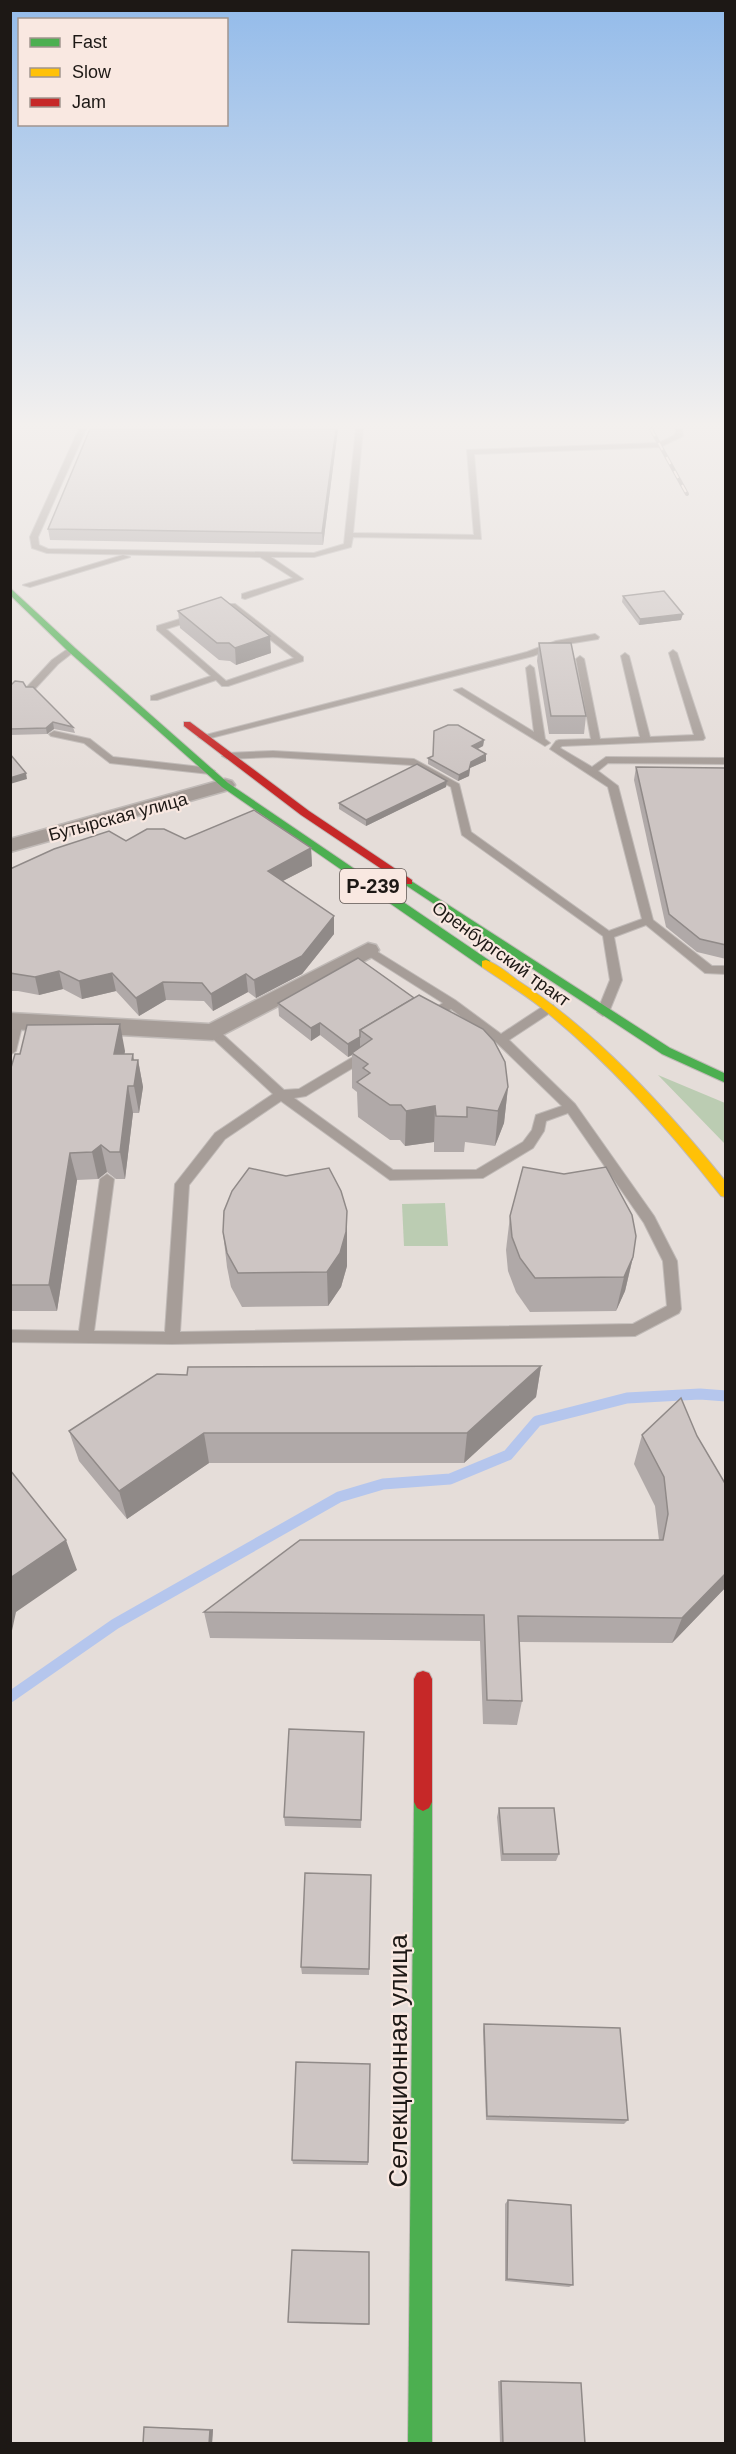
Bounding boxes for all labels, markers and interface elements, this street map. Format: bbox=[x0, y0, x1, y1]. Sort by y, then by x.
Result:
legend bbox=[18, 18, 228, 126]
text: Fast bbox=[72, 32, 107, 52]
text: Slow bbox=[72, 62, 112, 82]
text: Jam bbox=[72, 92, 106, 112]
street label: Бутырская улица bbox=[46, 789, 191, 845]
road number: Р-239 bbox=[340, 869, 406, 903]
street label: Оренбургский тракт bbox=[428, 897, 574, 1011]
street label: Селекционная улица bbox=[383, 1934, 413, 2188]

